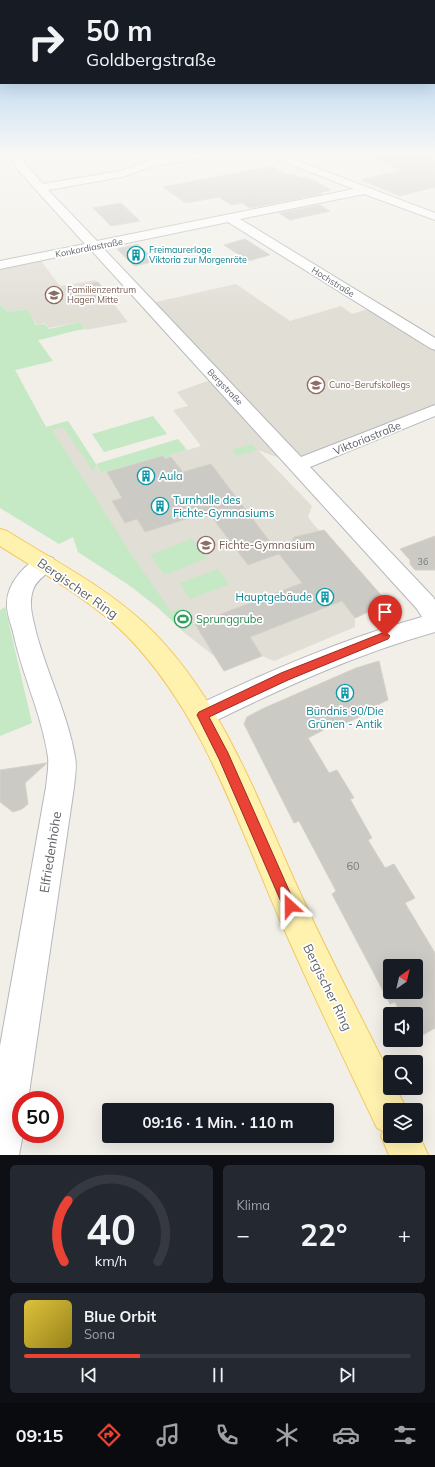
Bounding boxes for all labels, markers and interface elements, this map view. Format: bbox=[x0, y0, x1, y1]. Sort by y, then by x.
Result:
text: 50 m bbox=[86, 13, 152, 48]
icon: right bbox=[20, 16, 72, 68]
text: Goldbergstraße bbox=[86, 48, 216, 71]
street label: Konkordiastraße bbox=[54, 236, 124, 259]
place label: Freimaurerloge Viktoria zur Morgenröte bbox=[149, 244, 247, 265]
building icon: Freimaurerloge Viktoria zur Morgenröte bbox=[126, 245, 146, 265]
street label: Hochstraße bbox=[310, 264, 357, 299]
place label: Familienzentrum Hagen Mitte bbox=[67, 284, 136, 305]
school or university icon: Familienzentrum Hagen Mitte bbox=[44, 285, 64, 305]
street label: Bergstraße bbox=[205, 366, 246, 407]
school or university icon: Cuno-Berufskollegs bbox=[306, 375, 326, 395]
place label: Cuno-Berufskollegs bbox=[329, 379, 410, 390]
street label: Viktoriastraße bbox=[331, 418, 403, 458]
building icon: Aula bbox=[136, 466, 156, 486]
place label: Aula bbox=[159, 469, 183, 483]
place label: Turnhalle des Fichte-Gymnasiums bbox=[173, 493, 274, 520]
building icon: Turnhalle des Fichte-Gymnasiums bbox=[150, 496, 170, 516]
school or university icon: Fichte-Gymnasium bbox=[196, 535, 216, 555]
place label: Fichte-Gymnasium bbox=[219, 538, 315, 552]
street label: Bergischer Ring bbox=[35, 554, 121, 622]
house number: 36 bbox=[418, 556, 428, 567]
building icon: Hauptgebäude bbox=[315, 587, 335, 607]
place label: Hauptgebäude bbox=[236, 590, 312, 604]
pin bbox=[368, 595, 402, 636]
icon: arrive bbox=[374, 601, 396, 623]
sports icon: Sprunggrube bbox=[173, 609, 193, 629]
place label: Sprunggrube bbox=[196, 612, 262, 626]
building icon: Bündnis 90/Die Grünen - Antik bbox=[335, 683, 355, 703]
place label: Bündnis 90/Die Grünen - Antik bbox=[306, 704, 384, 731]
street label: Elfriedenhöhe bbox=[36, 810, 64, 894]
house number: 60 bbox=[346, 859, 360, 873]
position arrow bbox=[269, 885, 311, 927]
street label: Bergischer Ring bbox=[300, 941, 356, 1033]
north arrow bbox=[383, 959, 423, 999]
map controls bbox=[383, 959, 423, 1143]
button: sound bbox=[383, 1007, 423, 1047]
button: search bbox=[383, 1055, 423, 1095]
speed limit sign: 50 bbox=[12, 1091, 64, 1143]
button: layers bbox=[383, 1103, 423, 1143]
text: 09:16 · 1 Min. · 110 m bbox=[142, 1113, 294, 1132]
text: Klima bbox=[237, 1197, 270, 1213]
text: 40 bbox=[86, 1203, 136, 1255]
text: 22° bbox=[300, 1216, 347, 1254]
text: − bbox=[237, 1221, 250, 1249]
text: + bbox=[398, 1221, 411, 1249]
text: km/h bbox=[95, 1252, 127, 1270]
text: Blue Orbit bbox=[84, 1307, 156, 1326]
text: Sona bbox=[84, 1326, 115, 1342]
icon: previous bbox=[78, 1364, 100, 1386]
icon: pause bbox=[207, 1364, 229, 1386]
icon: next bbox=[336, 1364, 358, 1386]
icon: directions bbox=[95, 1421, 123, 1449]
icon: music bbox=[154, 1421, 182, 1449]
icon: phone bbox=[213, 1421, 241, 1449]
icon: climate bbox=[273, 1421, 301, 1449]
icon: car bbox=[332, 1421, 360, 1449]
icon: filters bbox=[391, 1421, 419, 1449]
text: 09:15 bbox=[16, 1424, 63, 1447]

